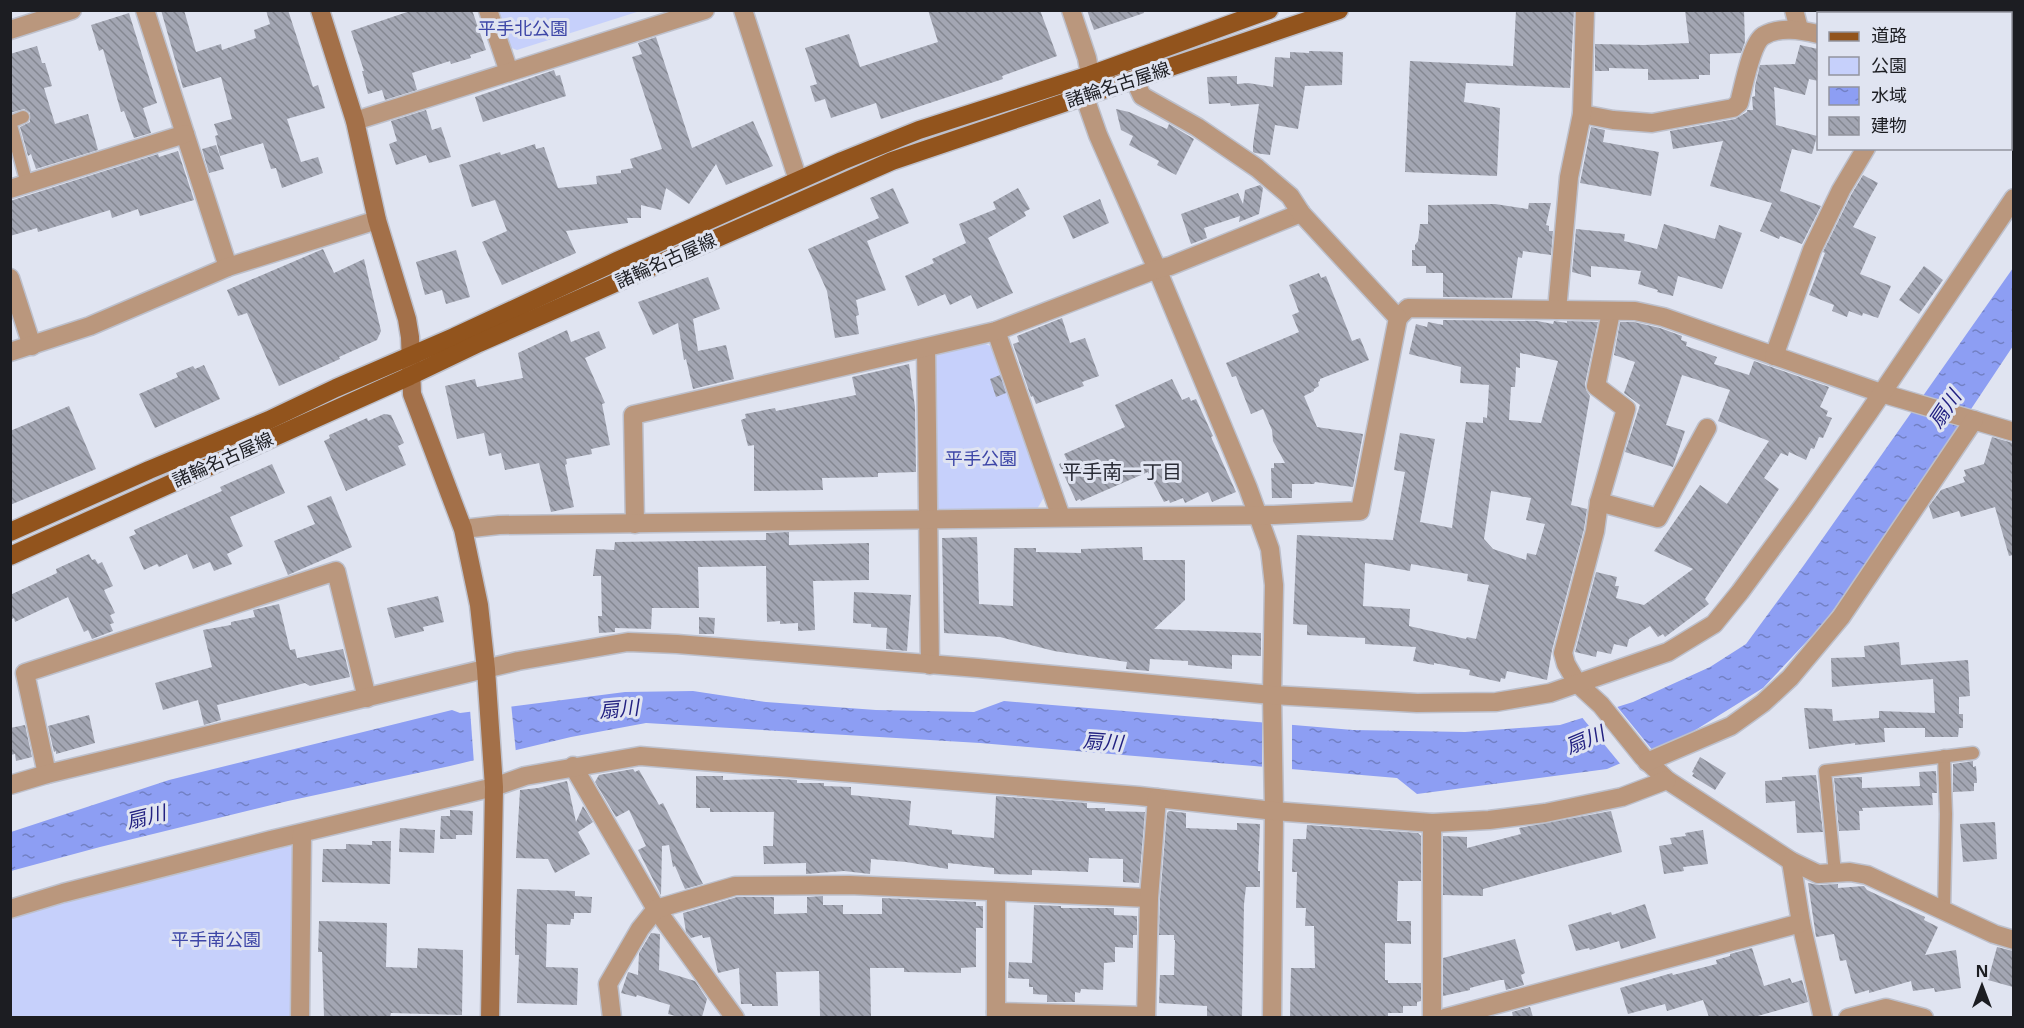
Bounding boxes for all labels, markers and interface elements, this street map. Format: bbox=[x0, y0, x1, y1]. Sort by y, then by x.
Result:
legend bbox=[1817, 12, 2012, 150]
park label: 平手北公園 bbox=[478, 16, 568, 40]
text: 道路 bbox=[1871, 23, 1907, 47]
text: 公園 bbox=[1871, 53, 1907, 77]
street label: 諸輪名古屋線 bbox=[1063, 56, 1173, 112]
text: 水域 bbox=[1871, 83, 1907, 107]
text: 建物 bbox=[1871, 113, 1907, 137]
street label: 諸輪名古屋線 bbox=[611, 227, 720, 293]
water label: 扇川 bbox=[1922, 383, 1968, 433]
street label: 諸輪名古屋線 bbox=[168, 426, 277, 492]
park label: 平手公園 bbox=[945, 446, 1017, 470]
district label: 平手南一丁目 bbox=[1062, 458, 1182, 485]
water label: 扇川 bbox=[598, 693, 642, 724]
water label: 扇川 bbox=[1561, 719, 1610, 760]
water label: 扇川 bbox=[1082, 727, 1126, 757]
water label: 扇川 bbox=[123, 798, 170, 834]
park label: 平手南公園 bbox=[171, 927, 261, 951]
north arrow bbox=[1952, 956, 2012, 1016]
text: N bbox=[1975, 960, 1989, 982]

